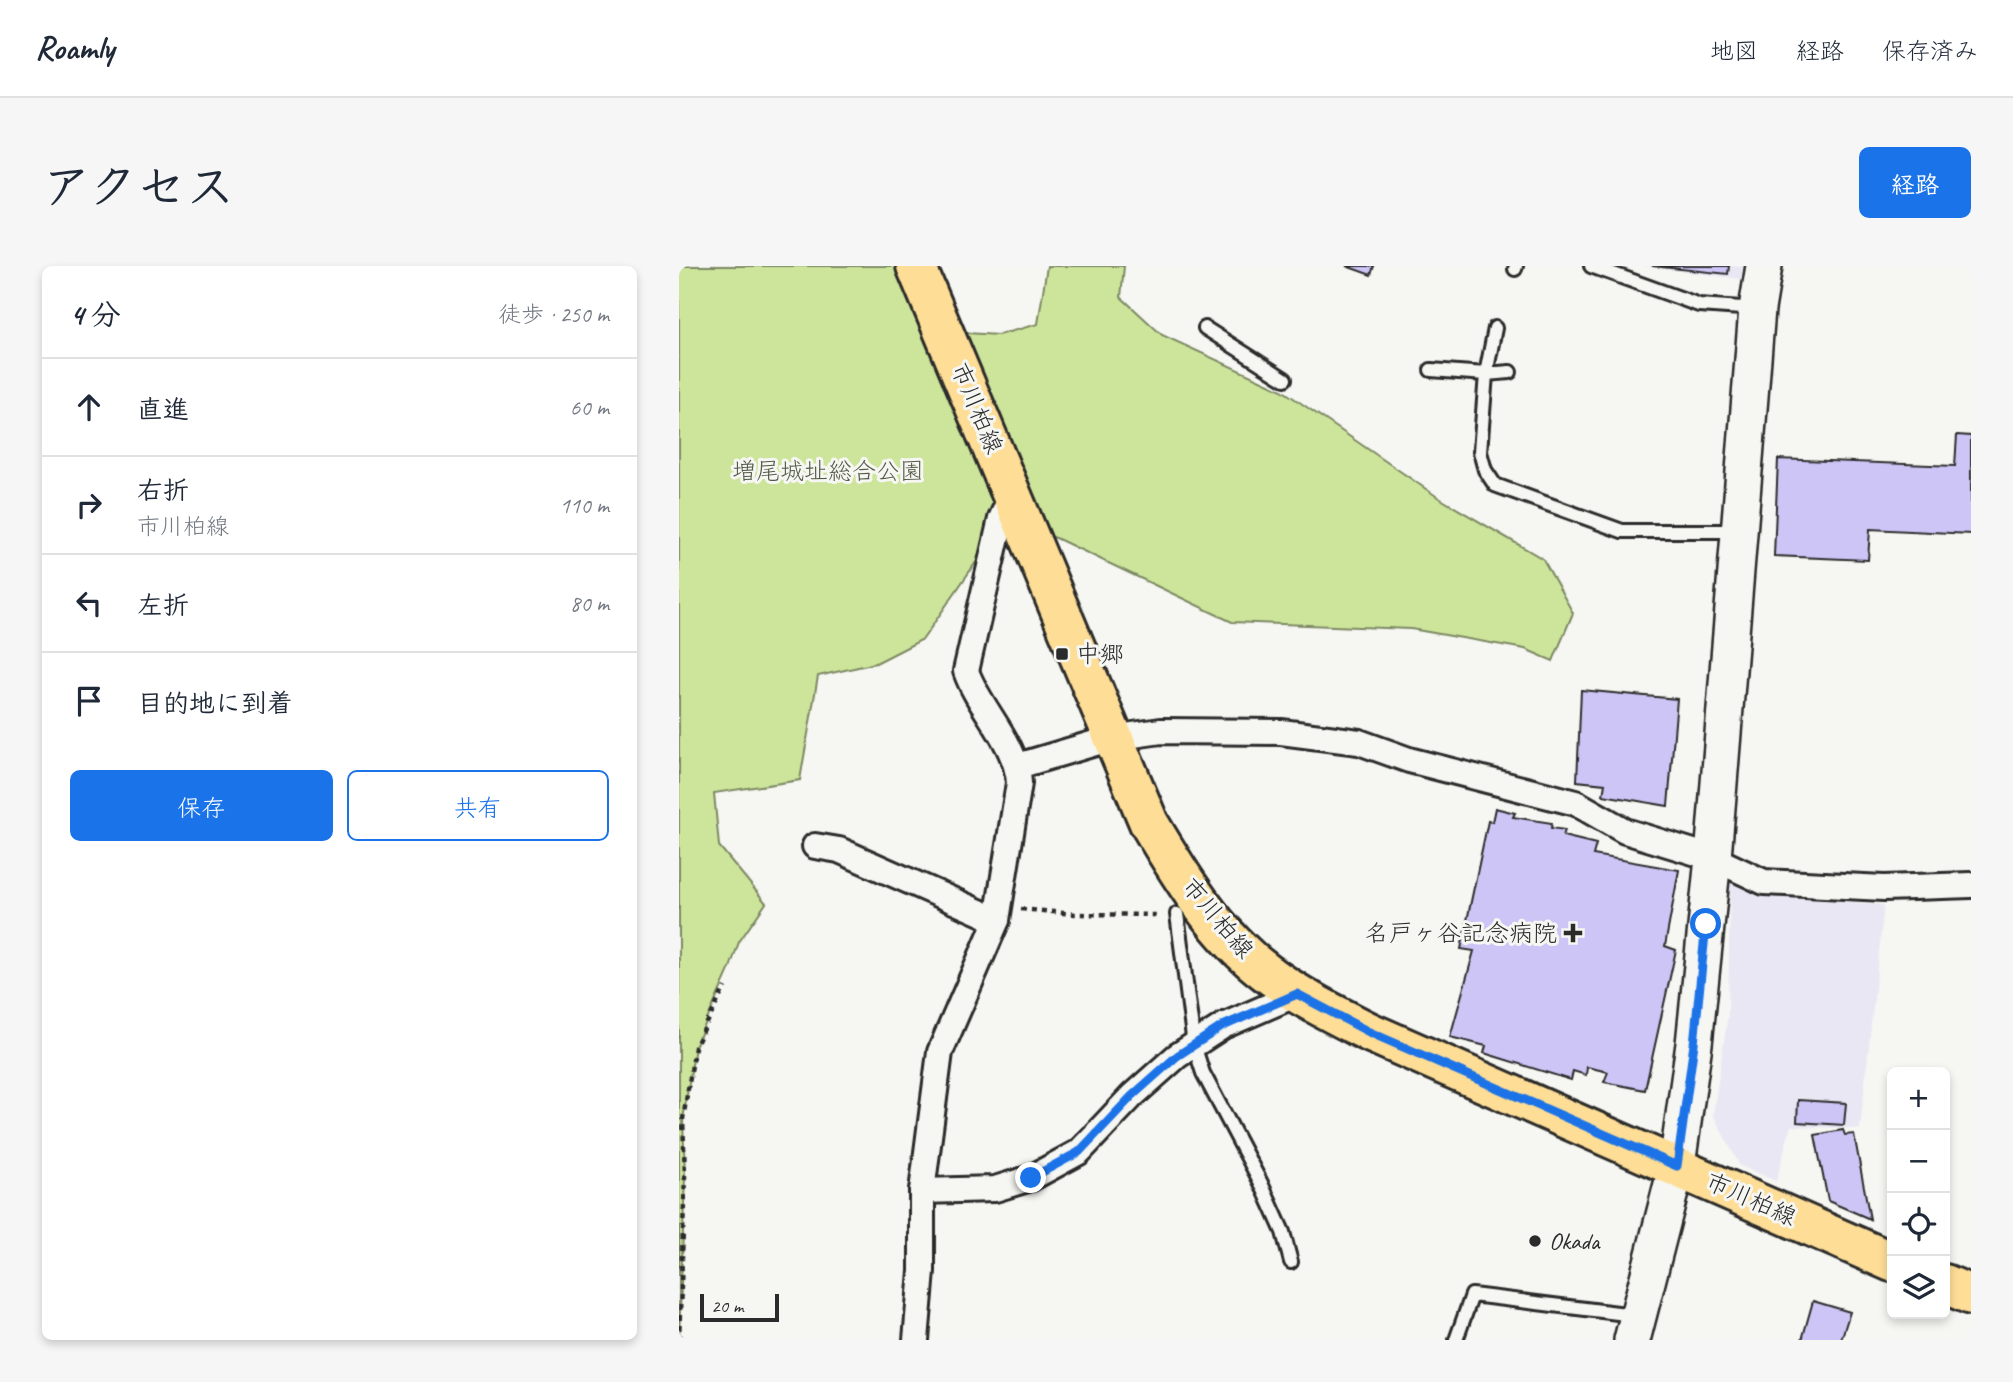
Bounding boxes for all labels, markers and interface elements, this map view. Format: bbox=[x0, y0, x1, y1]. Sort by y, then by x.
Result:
text: Roamly bbox=[35, 27, 114, 69]
text: 地図 bbox=[1710, 36, 1758, 66]
text: 経路 bbox=[1796, 36, 1844, 66]
text: 保存済み bbox=[1882, 36, 1978, 66]
button: 経路 bbox=[1859, 147, 1971, 218]
text: アクセス bbox=[42, 156, 235, 218]
text: 4 分 bbox=[70, 296, 121, 334]
text: 徒歩 · 250 m bbox=[498, 300, 609, 329]
street label: 市川柏線 bbox=[944, 358, 1010, 458]
icon: ahead bbox=[70, 388, 108, 426]
text: 直進 bbox=[137, 393, 189, 426]
text: 60 m bbox=[570, 393, 609, 422]
park label: 増尾城址総合公園 bbox=[732, 456, 924, 486]
text: 右折 bbox=[137, 474, 189, 507]
icon: right bbox=[70, 486, 108, 524]
text: 110 m bbox=[560, 491, 609, 520]
text: 市川柏線 bbox=[137, 512, 229, 541]
icon: left bbox=[70, 584, 108, 622]
text: 左折 bbox=[137, 589, 189, 622]
text: 80 m bbox=[570, 589, 609, 618]
place label: 中郷 bbox=[1076, 639, 1124, 669]
marker: 中郷 bbox=[1054, 646, 1070, 662]
icon: arrive bbox=[70, 682, 108, 720]
text: 目的地に到着 bbox=[137, 687, 293, 720]
button: 保存 bbox=[70, 770, 333, 841]
button: 共有 bbox=[347, 770, 609, 841]
street label: 市川柏線 bbox=[1176, 872, 1260, 964]
route start bbox=[1690, 908, 1721, 939]
place label: 名戸ヶ谷記念病院 bbox=[1365, 918, 1557, 948]
marker: 名戸ヶ谷記念病院 bbox=[1563, 923, 1583, 943]
map controls bbox=[1887, 1067, 1950, 1319]
button: + bbox=[1887, 1067, 1950, 1130]
button: − bbox=[1887, 1130, 1950, 1193]
route end bbox=[1015, 1162, 1046, 1193]
street label: 市川柏線 bbox=[1701, 1166, 1801, 1232]
button: locate bbox=[1887, 1193, 1950, 1256]
place label: Okada bbox=[1549, 1226, 1601, 1256]
marker: Okada bbox=[1527, 1233, 1543, 1249]
button: layers bbox=[1887, 1256, 1950, 1319]
scale bar bbox=[700, 1291, 779, 1323]
text: 20 m bbox=[711, 1294, 743, 1318]

